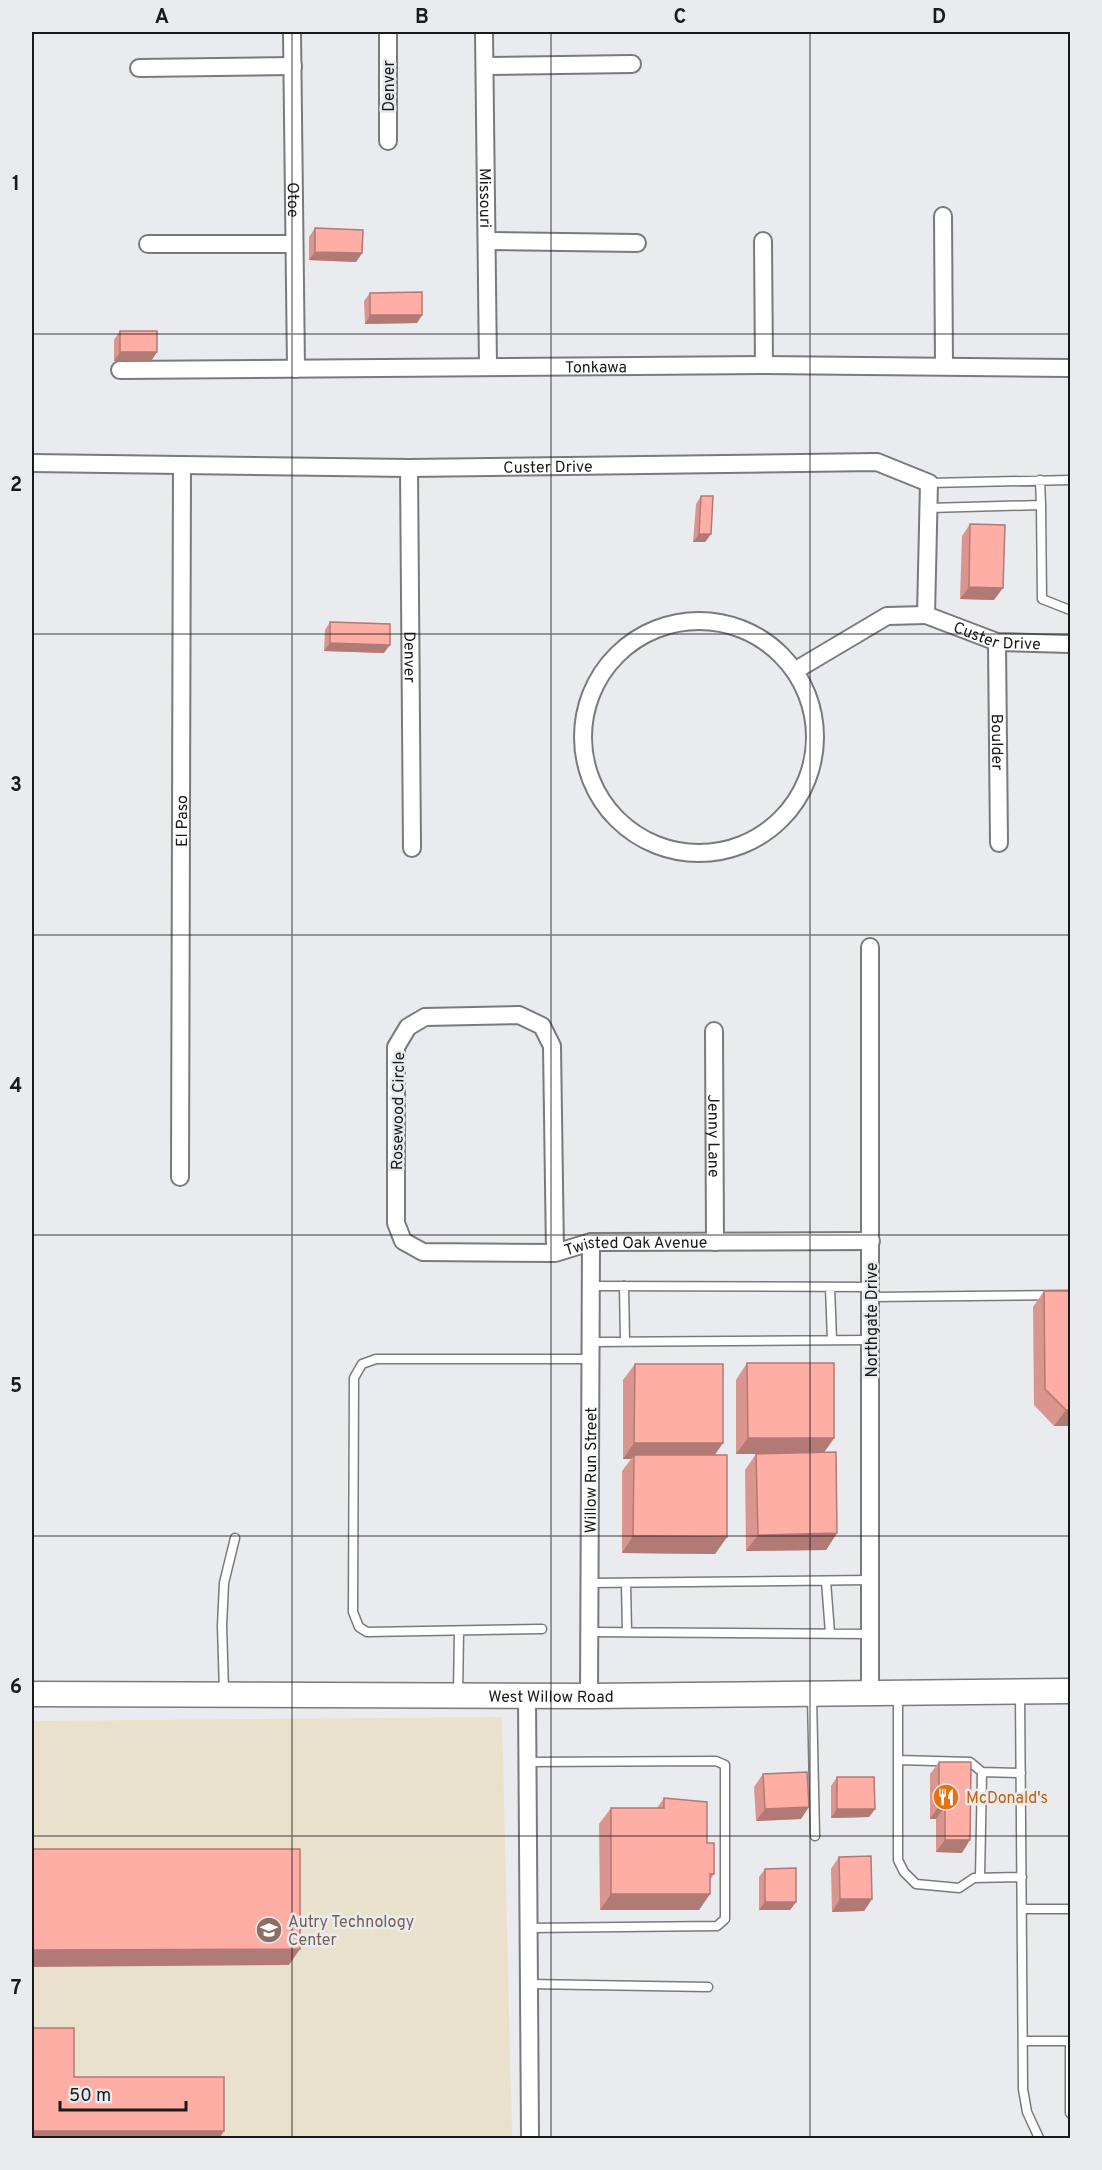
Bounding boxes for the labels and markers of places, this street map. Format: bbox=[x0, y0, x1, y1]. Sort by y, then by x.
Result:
restaurant icon: McDonald's bbox=[931, 1782, 961, 1812]
place label: McDonald's bbox=[966, 1789, 1048, 1809]
place label: Autry Technology Center bbox=[288, 1913, 414, 1951]
school or university icon: Autry Technology Center bbox=[254, 1915, 284, 1945]

